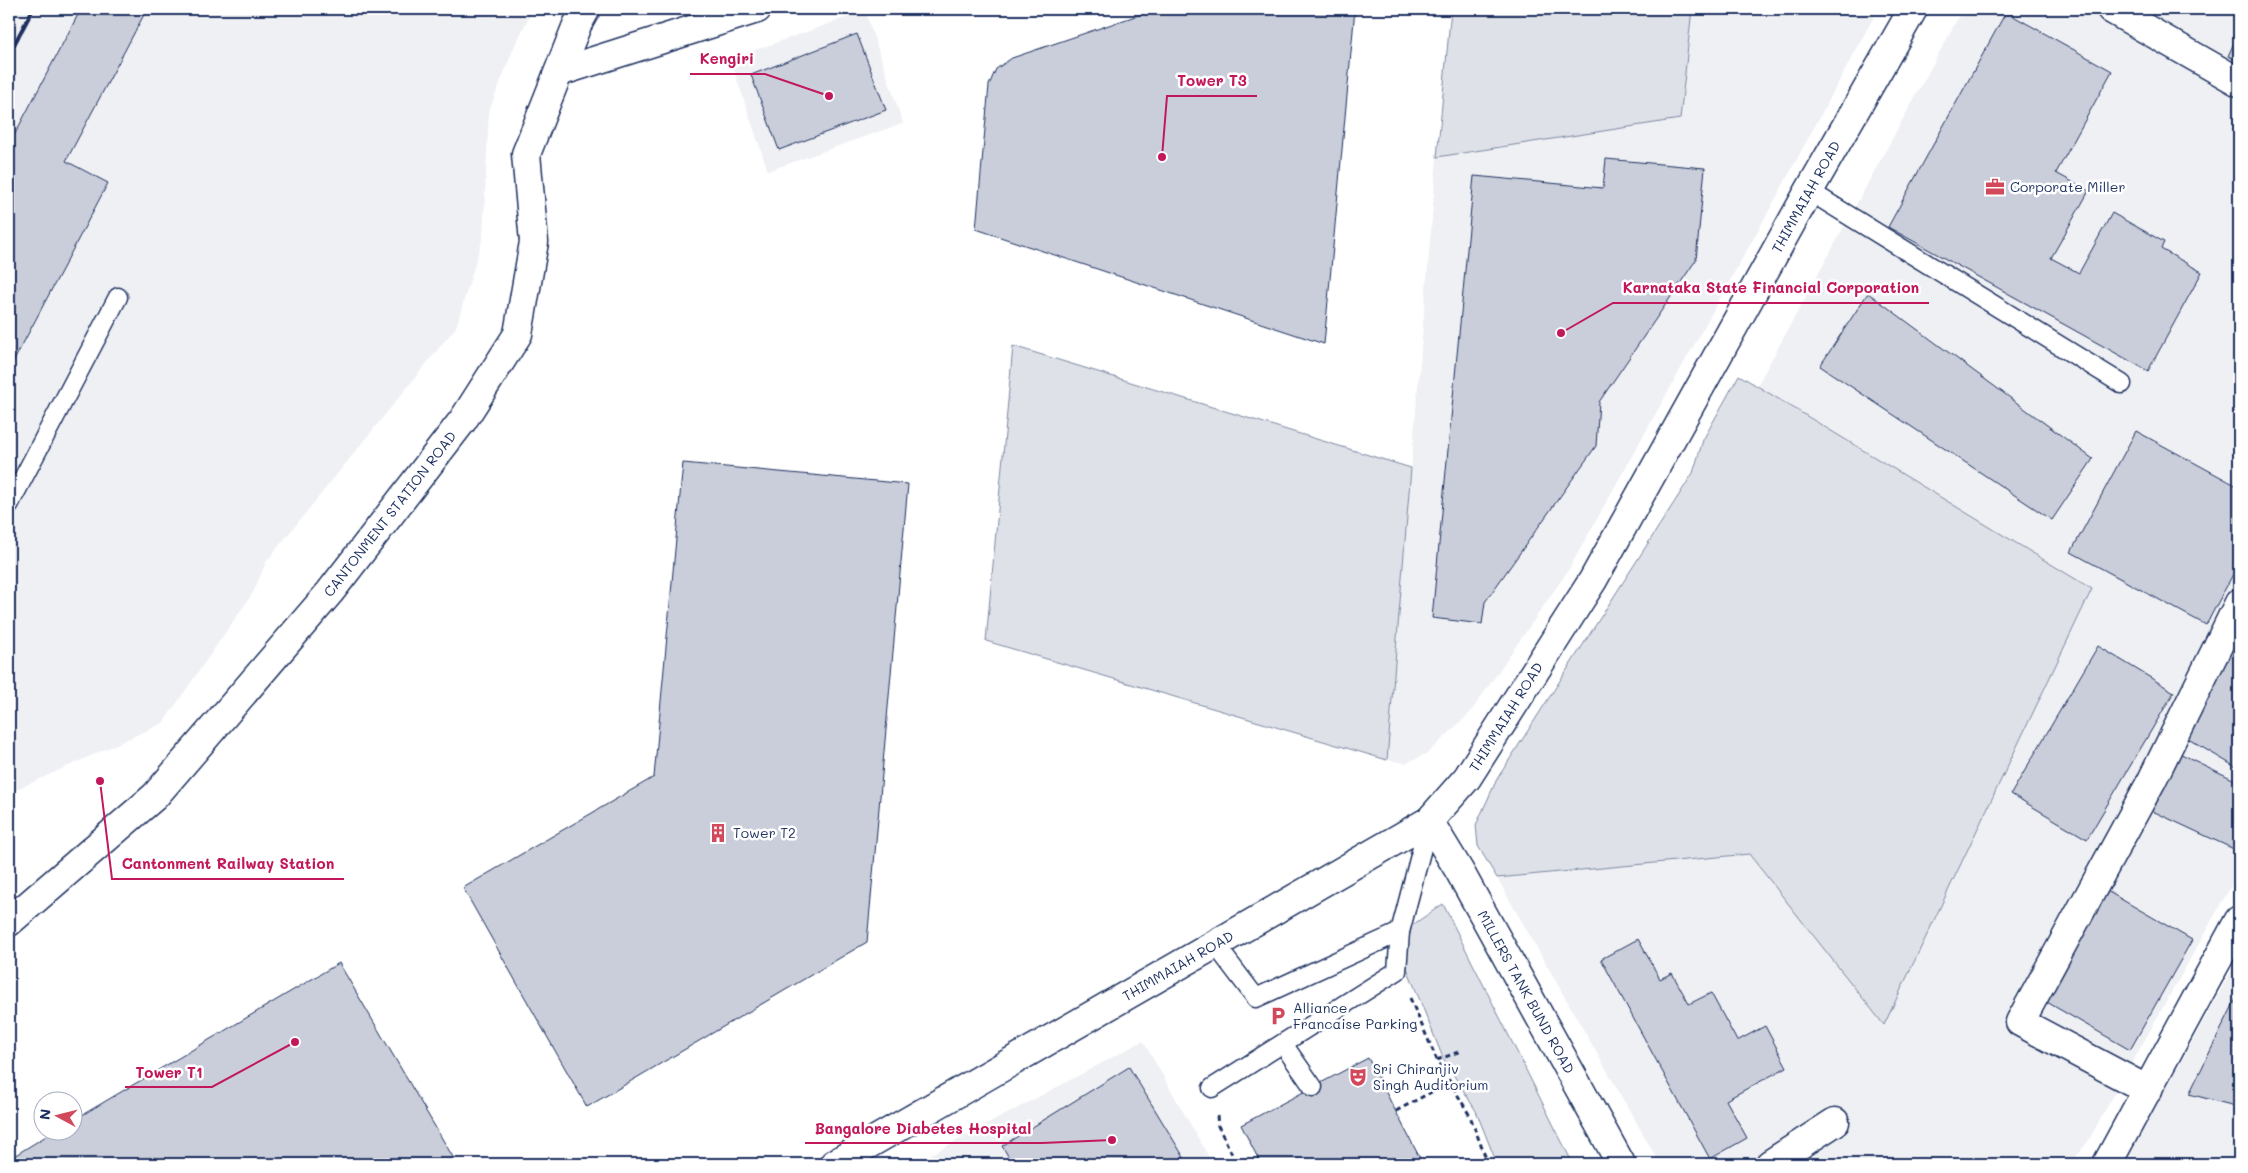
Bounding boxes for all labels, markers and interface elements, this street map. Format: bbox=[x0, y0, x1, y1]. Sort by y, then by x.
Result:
callout: Kengiri bbox=[690, 44, 765, 74]
text: Kengiri bbox=[700, 48, 754, 68]
callout: Tower T3 bbox=[1167, 66, 1257, 96]
text: Tower T3 bbox=[1177, 70, 1247, 90]
street label: THIMMAIAH ROAD bbox=[1767, 137, 1844, 256]
office icon: Corporate Miller bbox=[1984, 176, 2006, 198]
place label: Corporate Miller bbox=[2010, 177, 2126, 196]
callout: Karnataka State Financial Corporation bbox=[1613, 273, 1929, 303]
text: Karnataka State Financial Corporation bbox=[1623, 277, 1919, 297]
street label: CANTONMENT STATION ROAD bbox=[319, 427, 460, 601]
street label: THIMMAIAH ROAD bbox=[1464, 658, 1547, 775]
building icon: Tower T2 bbox=[707, 822, 729, 844]
place label: Tower T2 bbox=[733, 823, 796, 842]
callout: Cantonment Railway Station bbox=[112, 849, 344, 879]
text: Cantonment Railway Station bbox=[122, 853, 334, 873]
street label: MILLERS TANK BUND ROAD bbox=[1474, 907, 1579, 1077]
street label: THIMMAIAH ROAD bbox=[1119, 926, 1237, 1005]
place label: Alliance Francaise Parking bbox=[1293, 998, 1417, 1033]
parking icon: Alliance Francaise Parking bbox=[1267, 1005, 1289, 1027]
callout: Tower T1 bbox=[125, 1057, 212, 1087]
place label: Sri Chiranjiv Singh Auditorium bbox=[1373, 1059, 1489, 1094]
text: Tower T1 bbox=[135, 1062, 203, 1082]
theatre icon: Sri Chiranjiv Singh Auditorium bbox=[1347, 1066, 1369, 1088]
north arrow bbox=[32, 1090, 82, 1140]
text: N bbox=[35, 1108, 55, 1121]
callout: Bangalore Diabetes Hospital bbox=[805, 1113, 1042, 1143]
text: Bangalore Diabetes Hospital bbox=[815, 1118, 1031, 1138]

